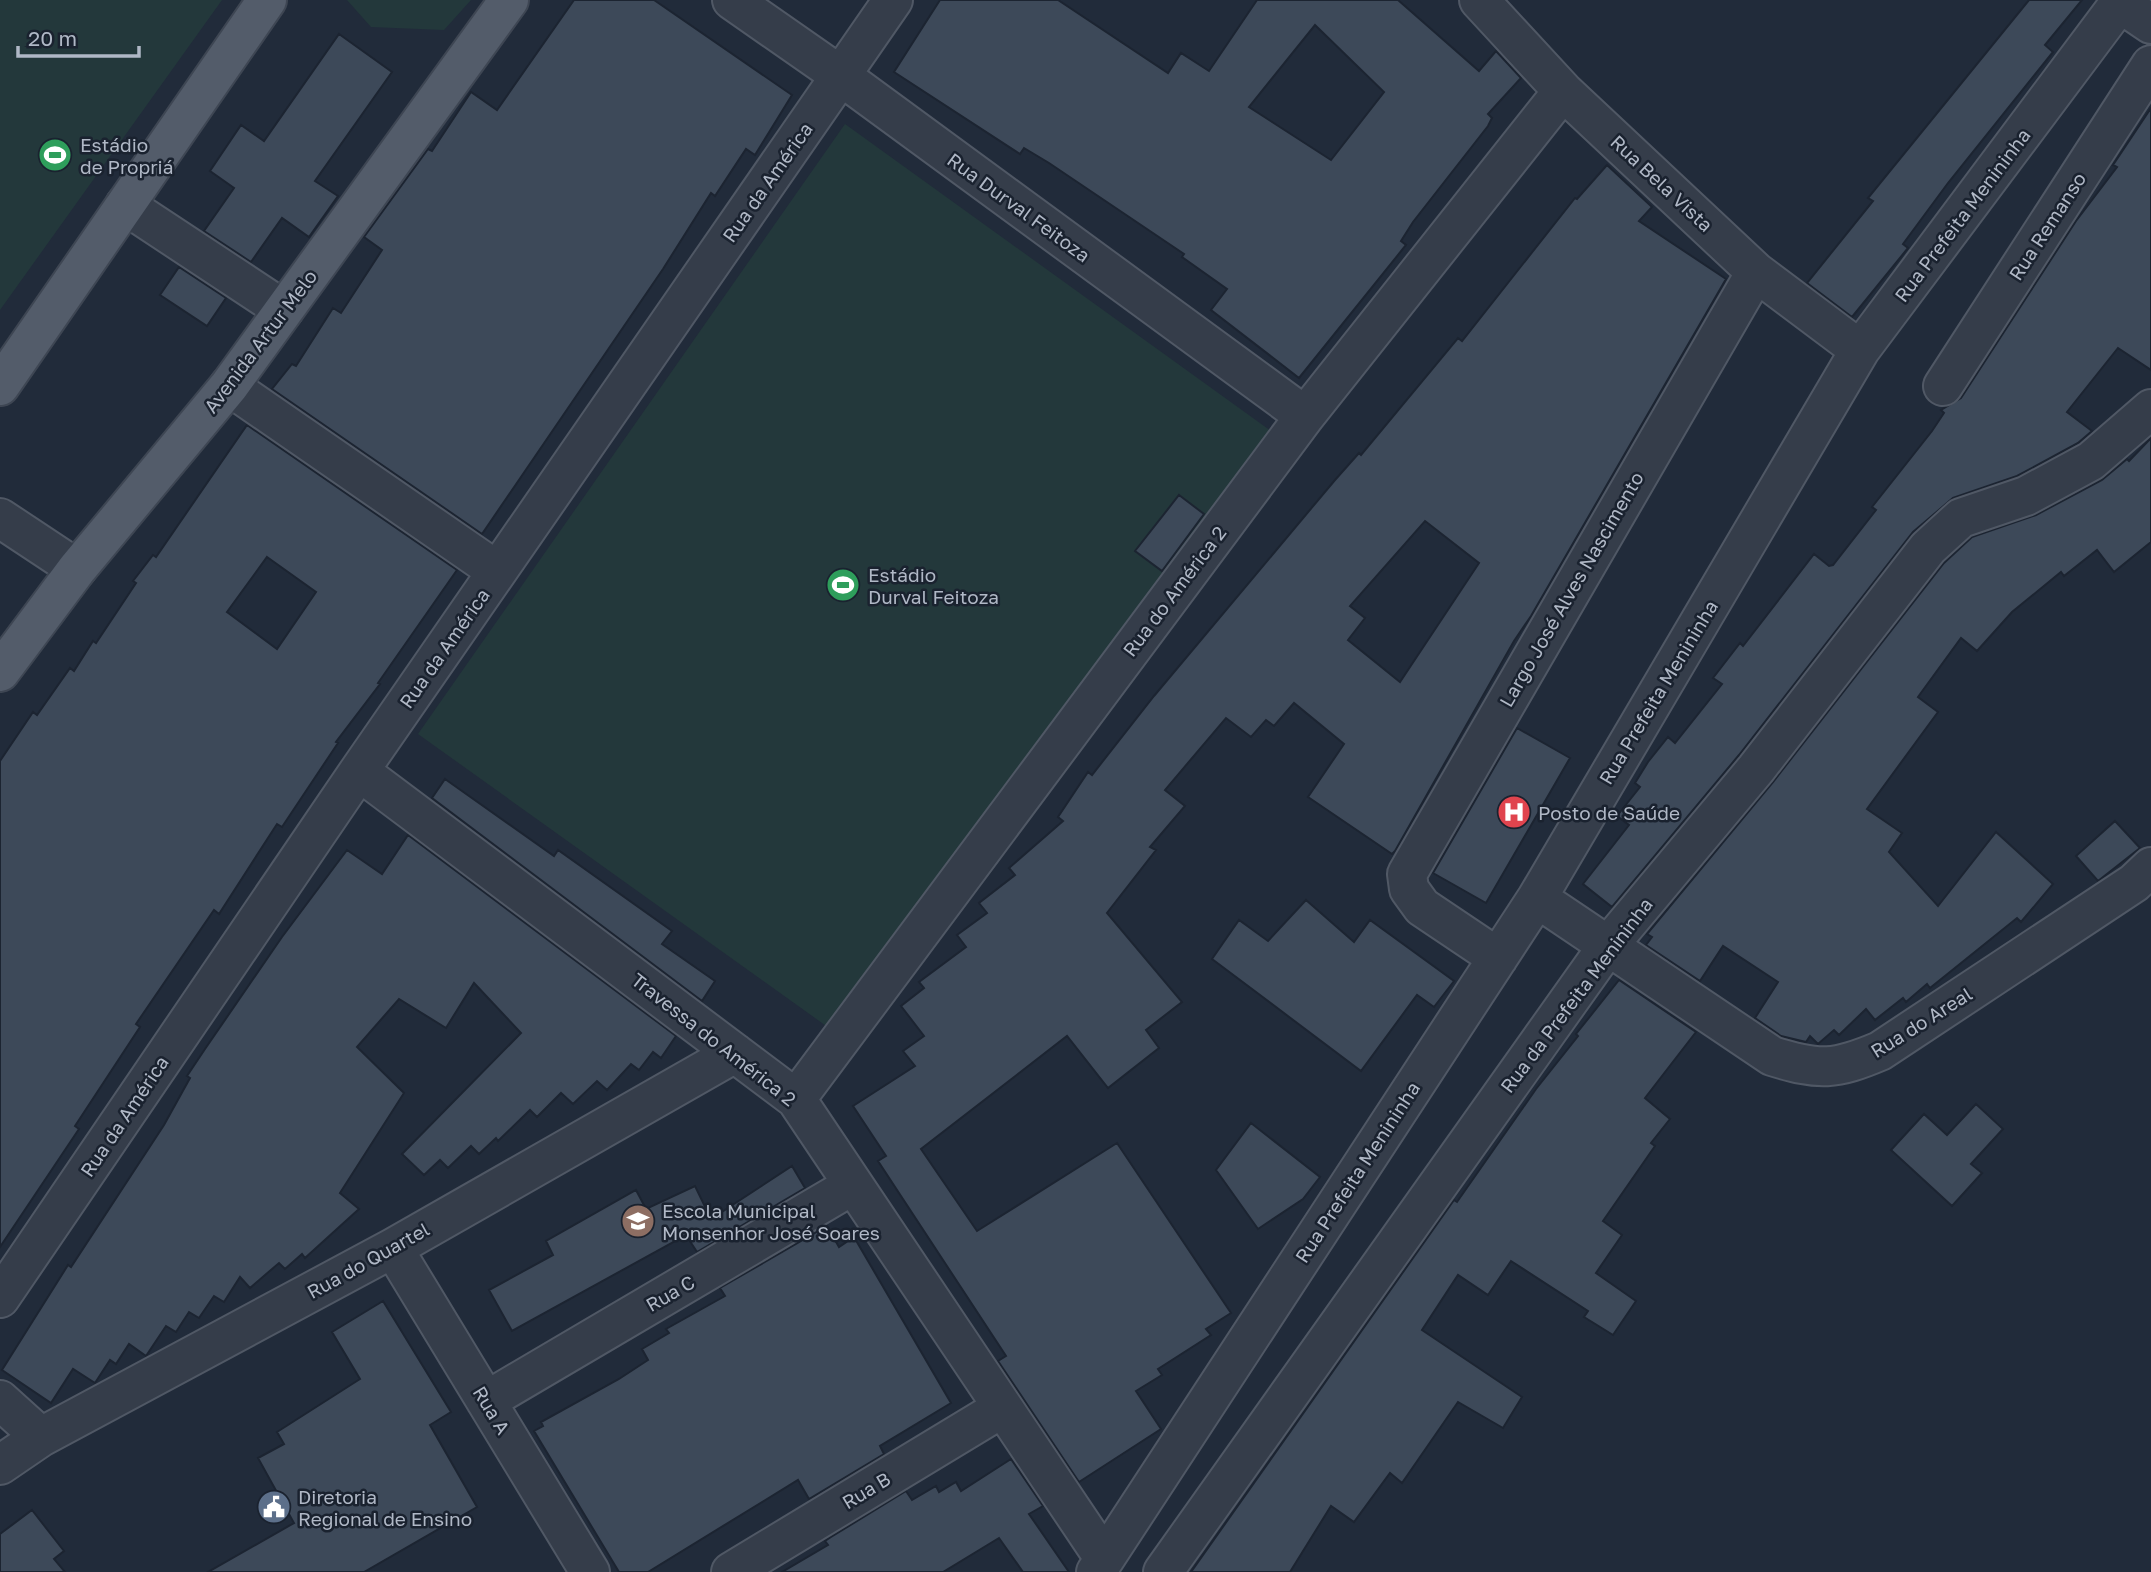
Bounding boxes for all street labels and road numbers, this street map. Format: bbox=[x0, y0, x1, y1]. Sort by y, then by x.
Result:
street label: Rua da América bbox=[717, 118, 817, 246]
street label: Rua Prefeita Menininha bbox=[1889, 124, 2035, 306]
street label: Rua Bela Vista bbox=[1606, 130, 1718, 236]
street label: Rua Durval Feitoza bbox=[943, 148, 1095, 266]
street label: Rua Remanso bbox=[2004, 168, 2090, 284]
street label: Avenida Artur Melo bbox=[199, 265, 321, 417]
street label: Largo José Alves Nascimento bbox=[1494, 467, 1648, 711]
street label: Rua do América 2 bbox=[1117, 521, 1231, 661]
street label: Rua da América bbox=[394, 584, 494, 712]
street label: Rua Prefeita Menininha bbox=[1594, 596, 1722, 788]
street label: Rua da Prefeita Menininha bbox=[1495, 893, 1657, 1097]
street label: Travessa do América 2 bbox=[627, 968, 801, 1110]
street label: Rua do Areal bbox=[1866, 982, 1976, 1062]
street label: Rua da América bbox=[75, 1051, 173, 1181]
street label: Rua Prefeita Menininha bbox=[1290, 1077, 1424, 1267]
street label: Rua do Quartel bbox=[303, 1217, 433, 1303]
street label: Rua C bbox=[642, 1270, 698, 1316]
street label: Rua A bbox=[469, 1382, 515, 1439]
street label: Rua B bbox=[838, 1467, 894, 1513]

